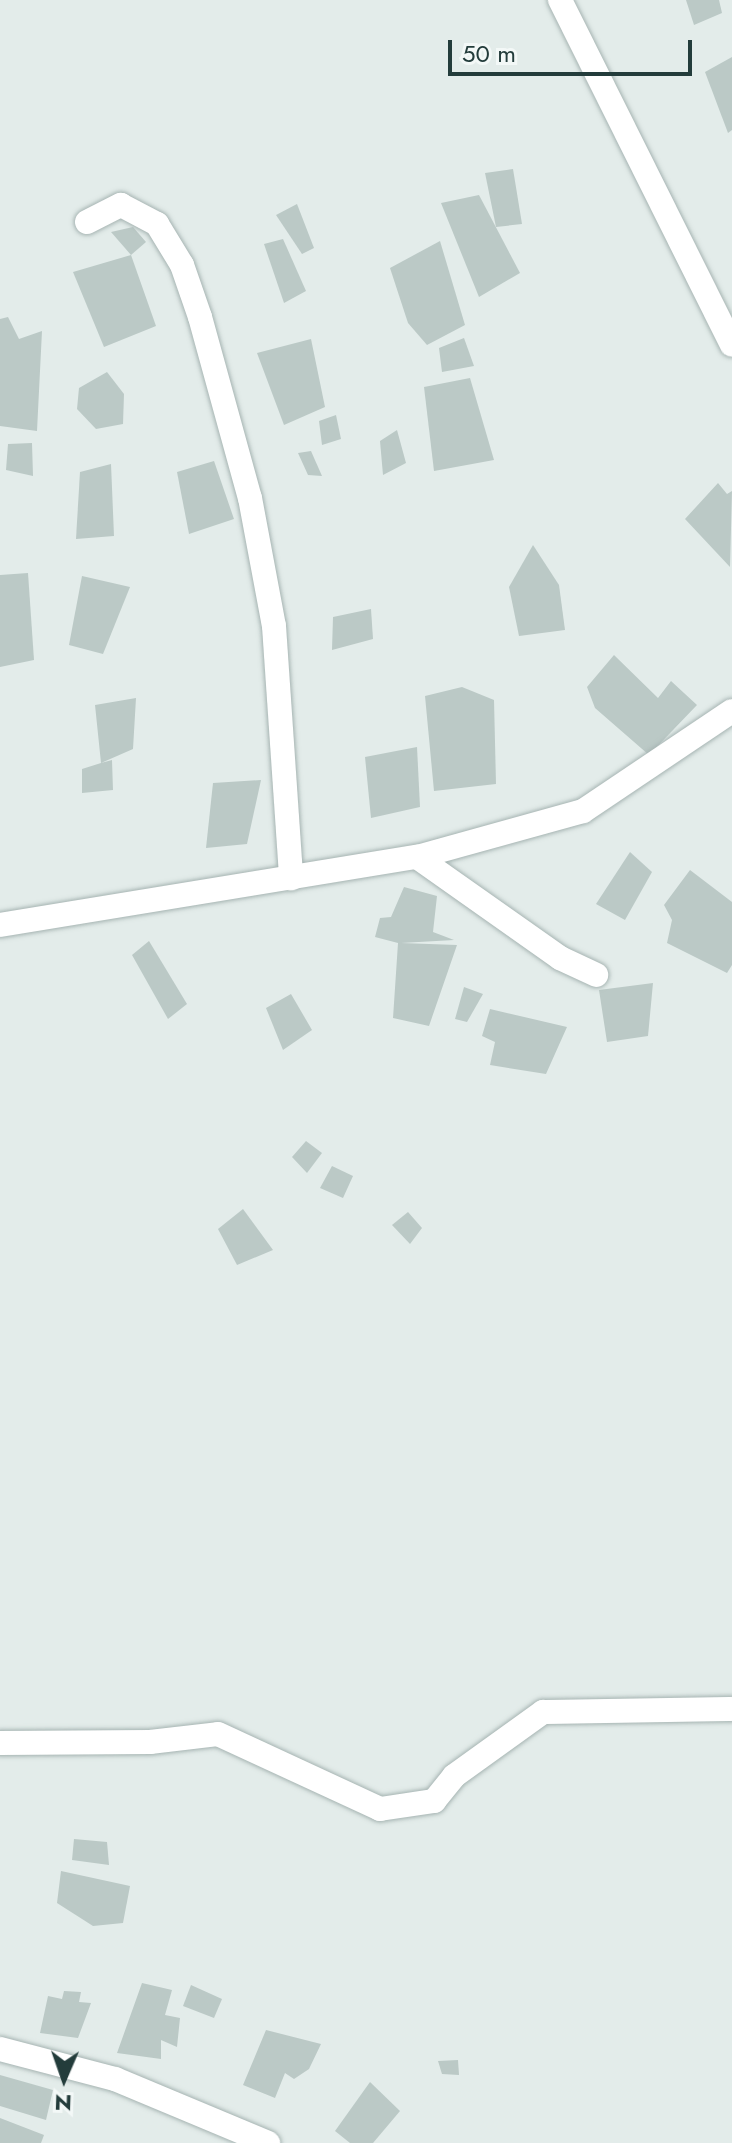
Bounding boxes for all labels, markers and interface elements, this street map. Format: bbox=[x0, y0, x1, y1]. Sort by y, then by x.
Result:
scale bar bbox=[452, 24, 696, 74]
text: 50 m bbox=[462, 36, 516, 71]
north arrow bbox=[24, 2039, 104, 2119]
text: N bbox=[54, 2087, 72, 2119]

